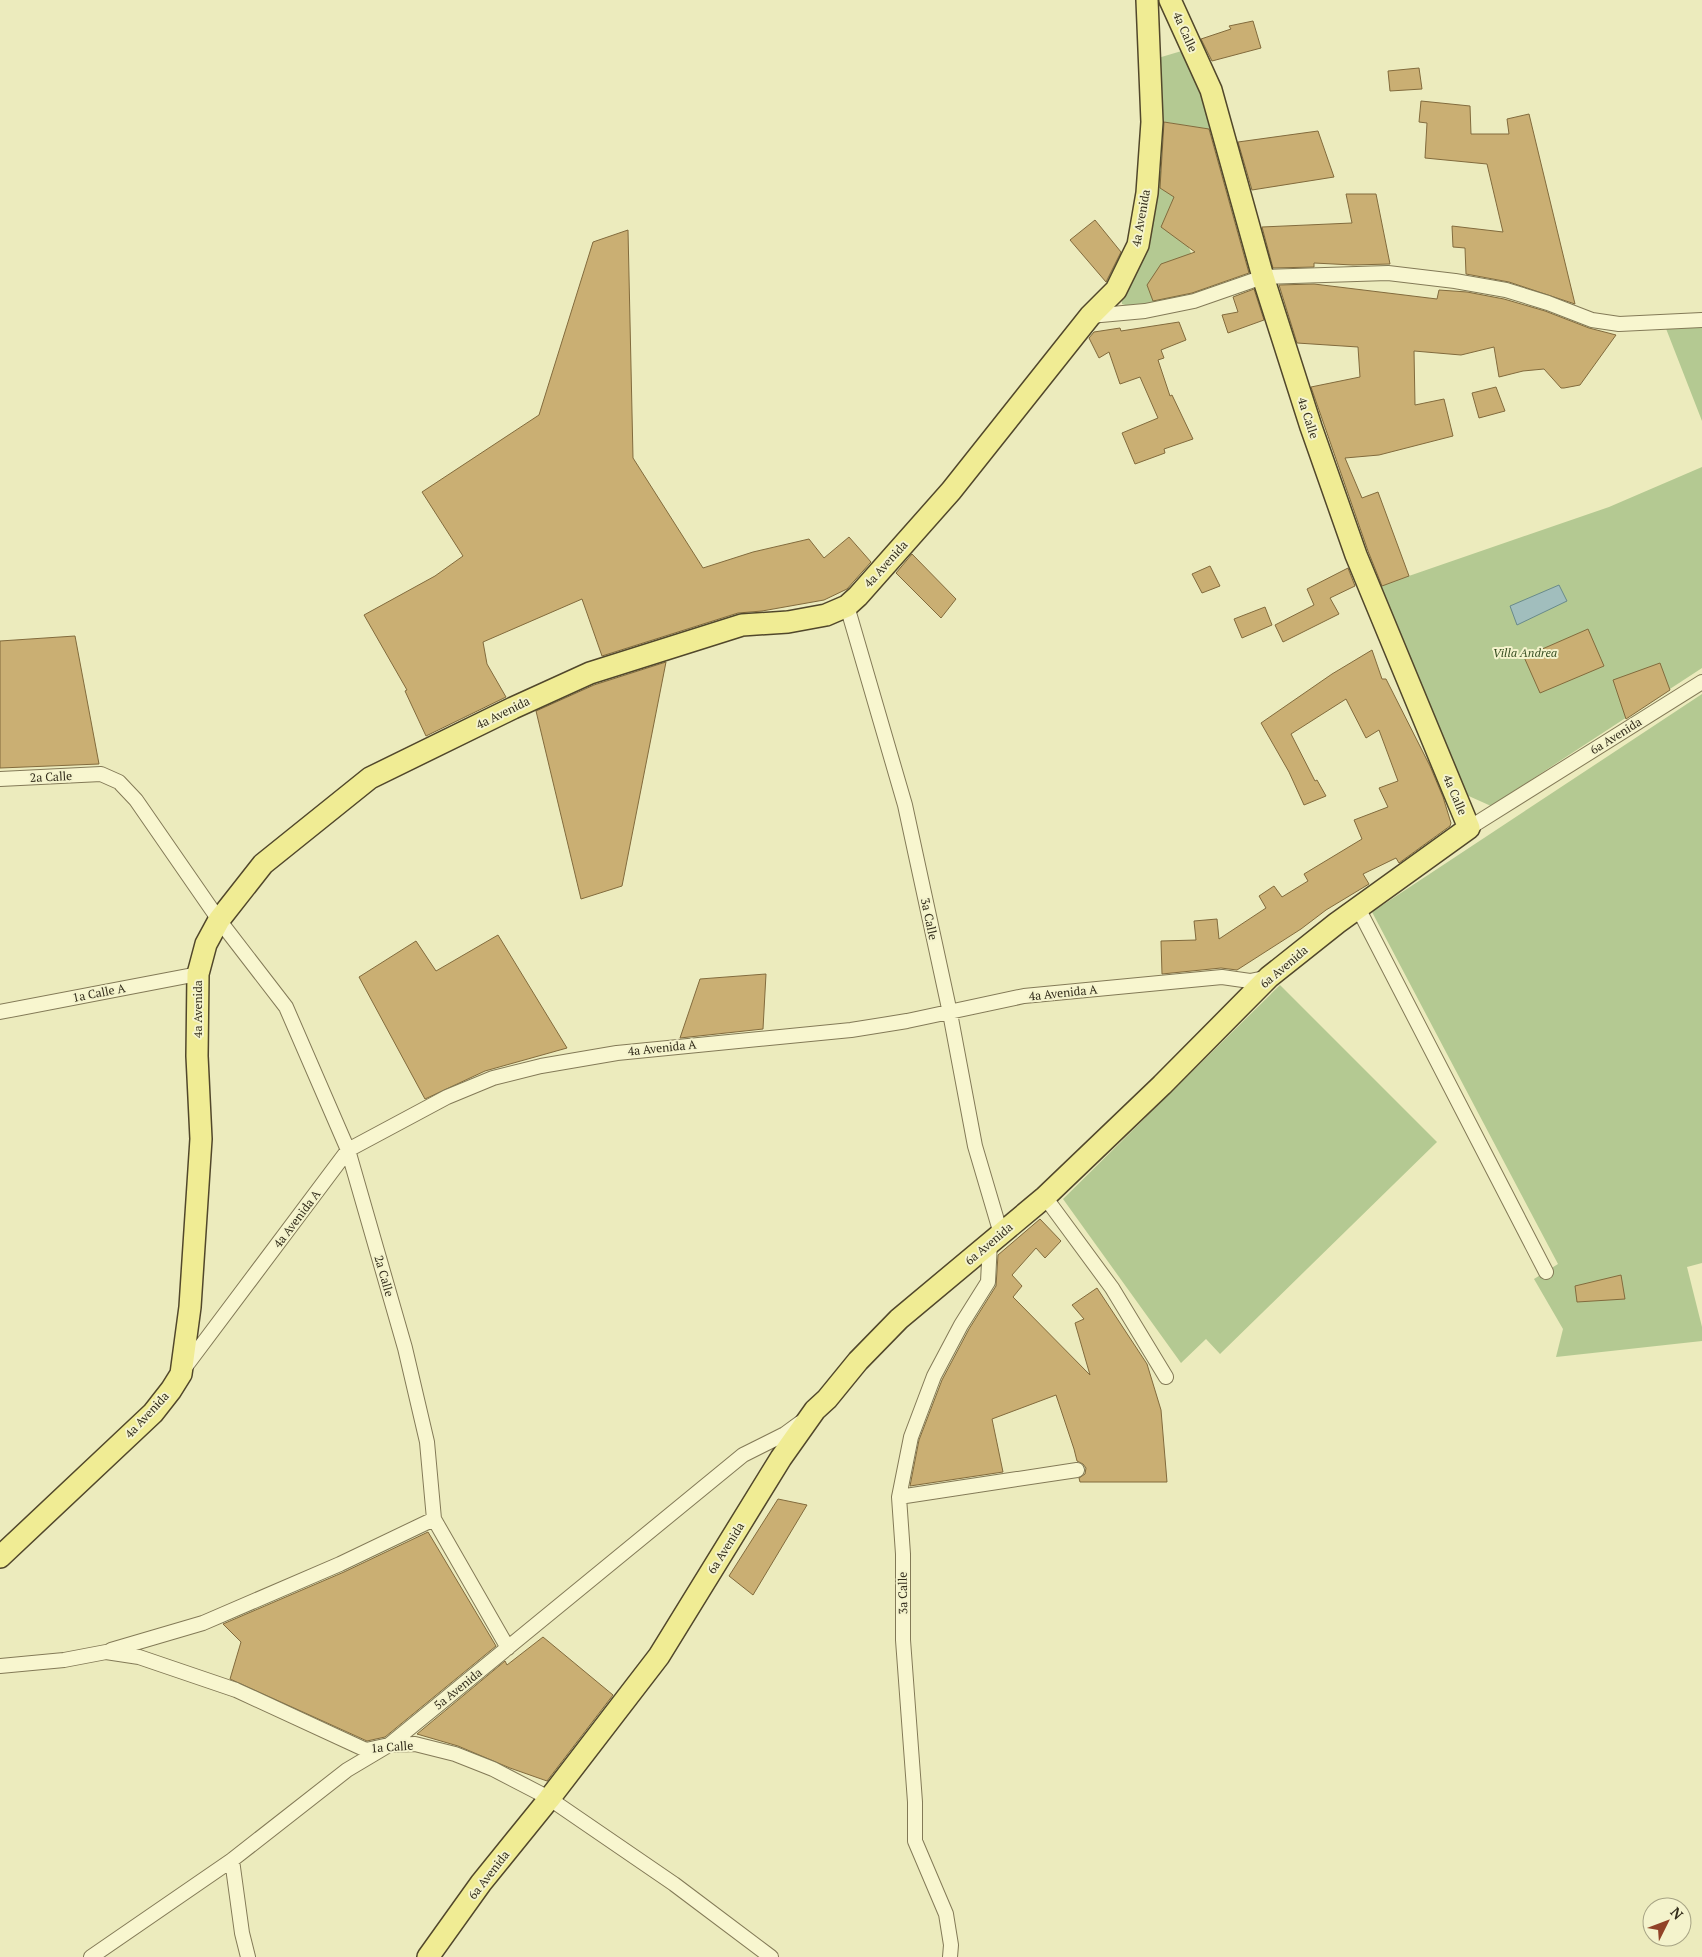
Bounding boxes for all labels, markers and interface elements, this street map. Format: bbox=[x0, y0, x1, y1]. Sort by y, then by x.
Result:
street label: 4a Calle bbox=[1170, 9, 1201, 54]
street label: 4a Avenida bbox=[1128, 188, 1153, 248]
street label: 4a Calle bbox=[1295, 395, 1322, 440]
street label: 4a Avenida bbox=[861, 537, 911, 590]
park label: Villa Andrea bbox=[1493, 645, 1557, 660]
street label: 4a Avenida bbox=[473, 693, 532, 732]
street label: 6a Avenida bbox=[1587, 714, 1644, 757]
street label: 2a Calle bbox=[29, 768, 73, 785]
street label: 4a Calle bbox=[1440, 772, 1471, 817]
street label: 3a Calle bbox=[918, 897, 941, 941]
street label: 6a Avenida bbox=[1257, 942, 1311, 991]
street label: 1a Calle A bbox=[71, 980, 127, 1005]
street label: 4a Avenida bbox=[190, 980, 205, 1038]
street label: 4a Avenida A bbox=[1028, 981, 1099, 1004]
street label: 4a Avenida A bbox=[627, 1036, 698, 1059]
street label: 4a Avenida A bbox=[270, 1186, 324, 1251]
street label: 6a Avenida bbox=[962, 1219, 1016, 1268]
street label: 2a Calle bbox=[371, 1253, 398, 1298]
street label: 4a Avenida bbox=[121, 1388, 172, 1441]
street label: 6a Avenida bbox=[704, 1519, 747, 1576]
street label: 3a Calle bbox=[895, 1572, 910, 1614]
street label: 5a Avenida bbox=[430, 1665, 485, 1713]
street label: 1a Calle bbox=[370, 1738, 414, 1755]
street label: 6a Avenida bbox=[465, 1847, 512, 1902]
north arrow bbox=[1642, 1897, 1692, 1947]
text: N bbox=[1666, 1903, 1688, 1924]

